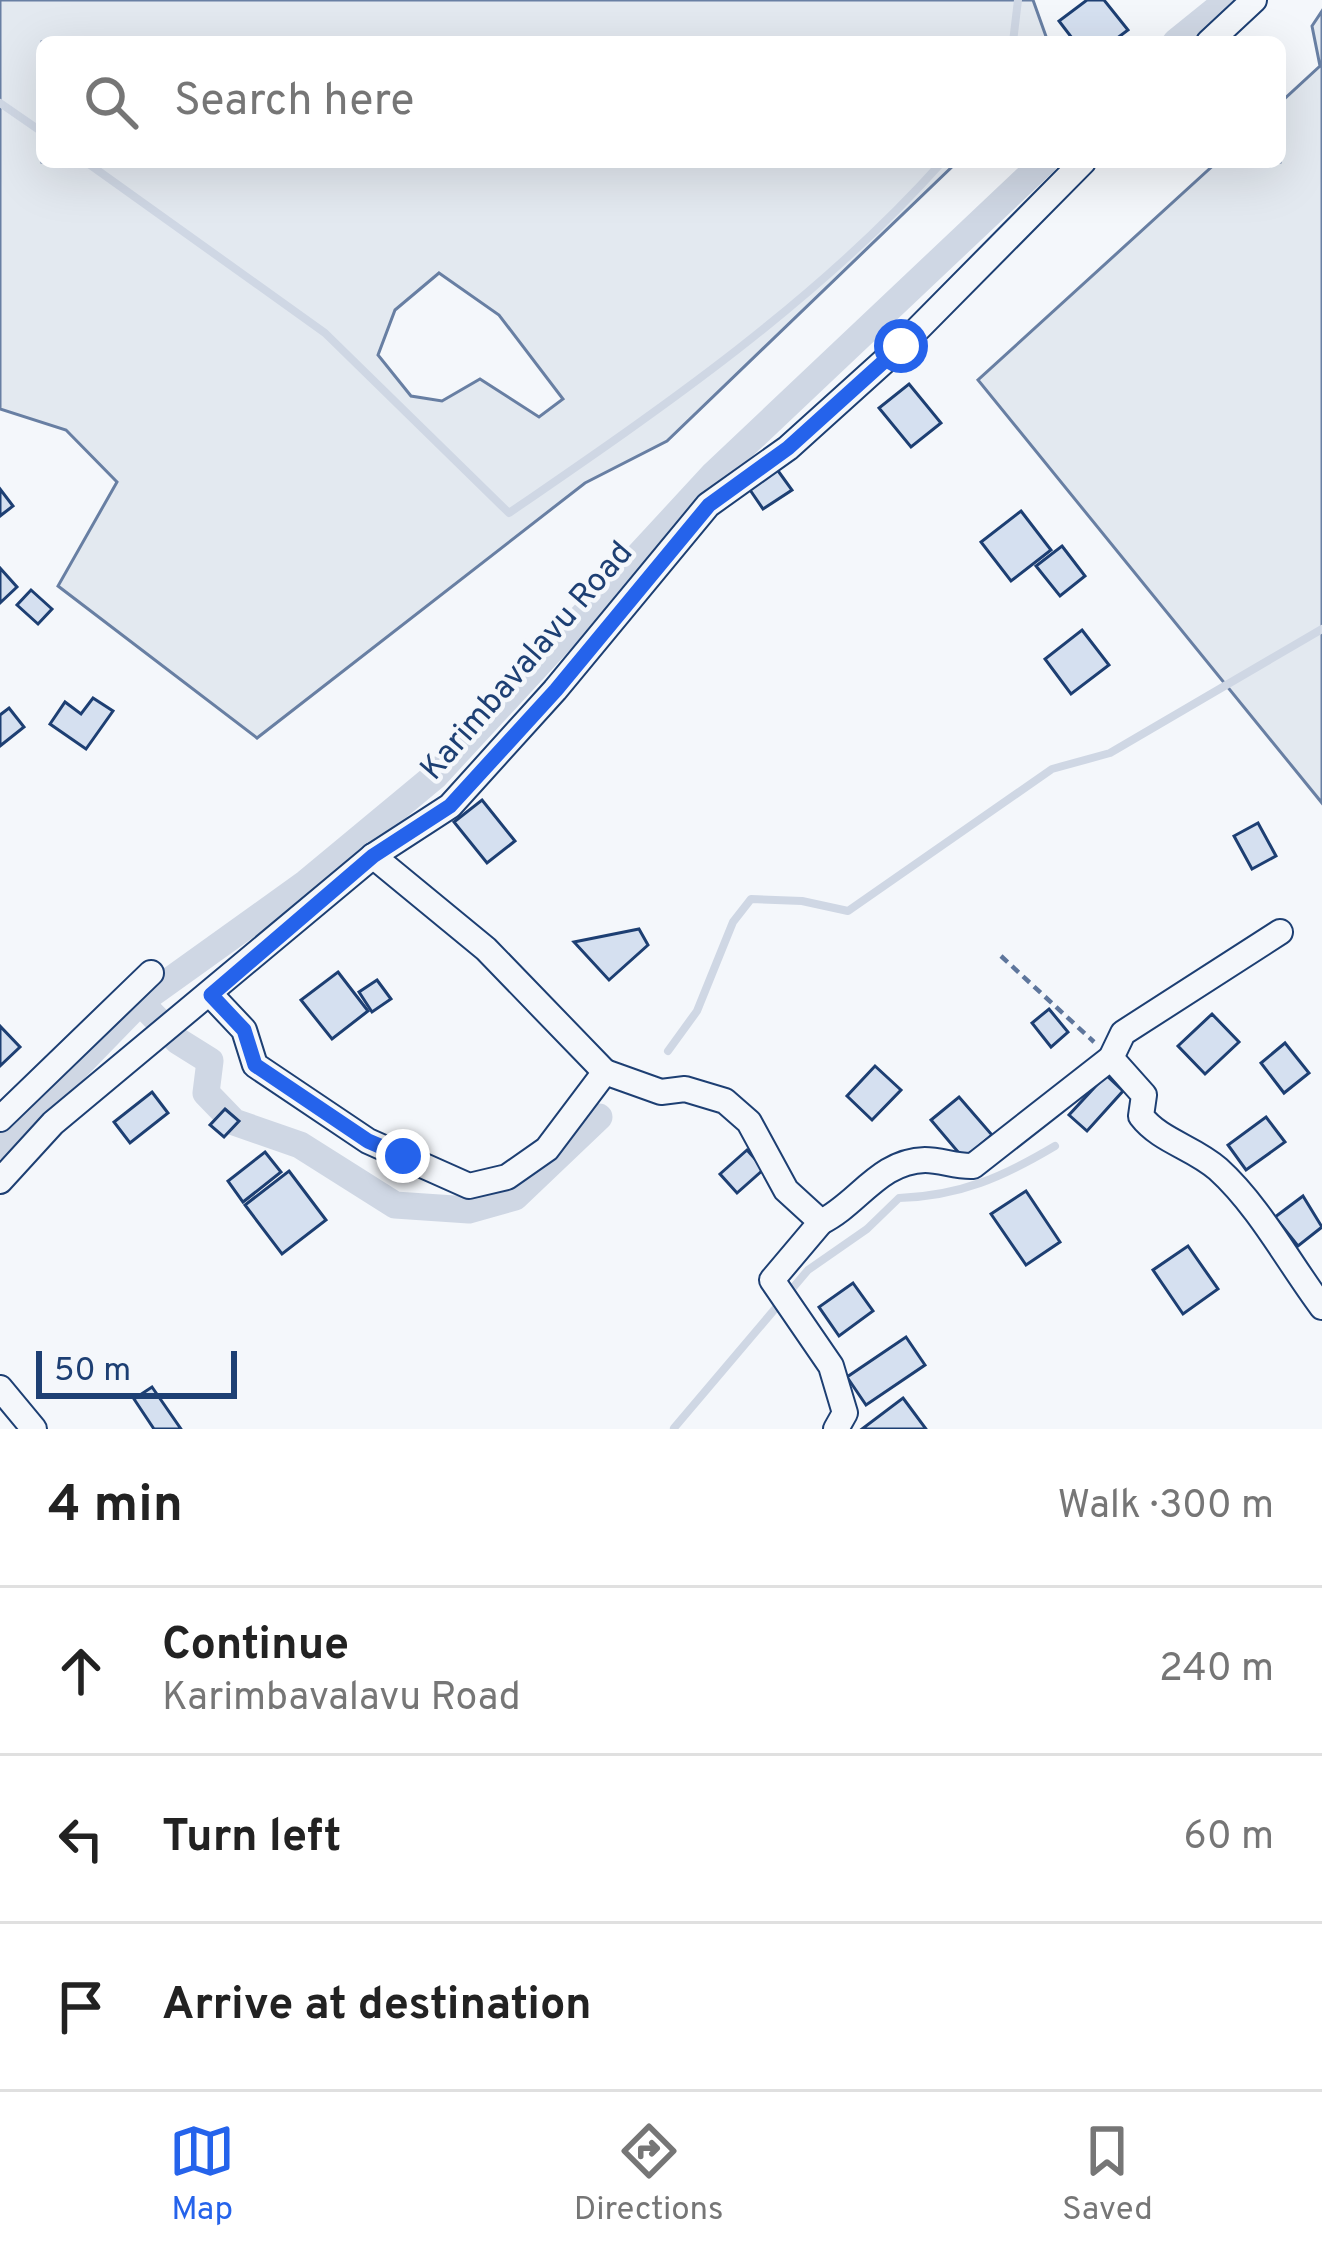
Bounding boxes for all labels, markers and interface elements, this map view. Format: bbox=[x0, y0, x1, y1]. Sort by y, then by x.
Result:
search box bbox=[36, 36, 1286, 168]
icon: search bbox=[78, 69, 144, 135]
text: Search here bbox=[174, 74, 414, 131]
route start bbox=[874, 319, 928, 373]
street label: Karimbavalavu Road bbox=[413, 534, 643, 790]
route end bbox=[376, 1129, 430, 1183]
scale bar bbox=[36, 1345, 237, 1398]
text: 50 m bbox=[54, 1351, 131, 1393]
text: 4 min bbox=[48, 1475, 183, 1540]
text: Walk · 300 m bbox=[1057, 1483, 1274, 1532]
text: Continue bbox=[162, 1618, 349, 1675]
icon: ahead bbox=[48, 1638, 114, 1704]
text: 240 m bbox=[1159, 1646, 1274, 1695]
text: Karimbavalavu Road bbox=[162, 1675, 521, 1724]
icon: left bbox=[48, 1806, 114, 1872]
text: Turn left bbox=[162, 1810, 341, 1867]
text: 60 m bbox=[1183, 1814, 1274, 1863]
icon: arrive bbox=[48, 1974, 114, 2040]
text: Arrive at destination bbox=[162, 1978, 592, 2035]
tab: Map bbox=[169, 2118, 235, 2232]
tab: Directions bbox=[574, 2118, 724, 2232]
tab: Saved bbox=[1062, 2118, 1153, 2232]

